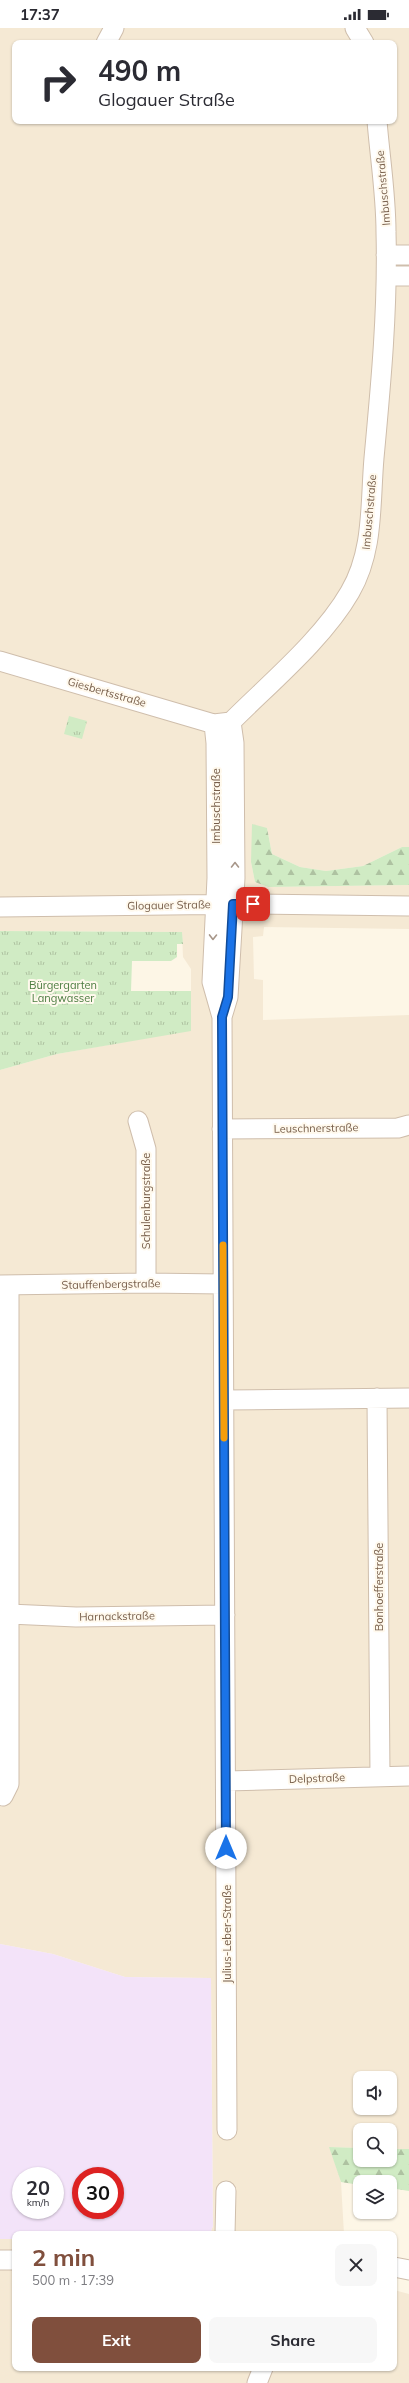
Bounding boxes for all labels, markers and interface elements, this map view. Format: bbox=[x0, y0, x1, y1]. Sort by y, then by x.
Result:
text: 17:37 bbox=[20, 5, 60, 24]
text: 490 m bbox=[98, 53, 181, 88]
icon: right bbox=[32, 56, 84, 108]
text: Glogauer Straße bbox=[98, 88, 235, 111]
street label: Imbuschstraße bbox=[373, 150, 393, 226]
street label: Imbuschstraße bbox=[359, 474, 379, 550]
street label: Giesbertsstraße bbox=[66, 674, 148, 710]
street label: Imbuschstraße bbox=[209, 768, 223, 844]
one-way arrow bbox=[231, 862, 239, 868]
pin bbox=[236, 887, 270, 921]
icon: arrive bbox=[242, 893, 264, 915]
street label: Glogauer Straße bbox=[127, 897, 211, 913]
one-way arrow bbox=[209, 934, 217, 940]
park label: Bürgergarten Langwasser bbox=[29, 978, 97, 1005]
street label: Leuschnerstraße bbox=[274, 1120, 358, 1136]
street label: Schulenburgstraße bbox=[139, 1153, 153, 1249]
street label: Stauffenbergstraße bbox=[61, 1276, 161, 1292]
street label: Bonhoefferstraße bbox=[372, 1543, 386, 1631]
street label: Harnackstraße bbox=[79, 1608, 155, 1624]
street label: Delpstraße bbox=[289, 1770, 345, 1786]
position arrow bbox=[205, 1827, 247, 1869]
street label: Julius-Leber-Straße bbox=[220, 1885, 234, 1983]
map controls bbox=[353, 2071, 397, 2219]
button: sound bbox=[353, 2071, 397, 2115]
button: search bbox=[353, 2123, 397, 2167]
speed limit sign: 30 bbox=[72, 2167, 124, 2219]
text: 20 bbox=[26, 2175, 50, 2200]
button: layers bbox=[353, 2175, 397, 2219]
text: km/h bbox=[27, 2196, 49, 2209]
text: 2 min bbox=[32, 2242, 95, 2272]
button: close bbox=[335, 2244, 377, 2286]
text: 500 m · 17:39 bbox=[32, 2272, 114, 2288]
button: Exit bbox=[32, 2317, 201, 2363]
button: Share bbox=[209, 2317, 377, 2363]

